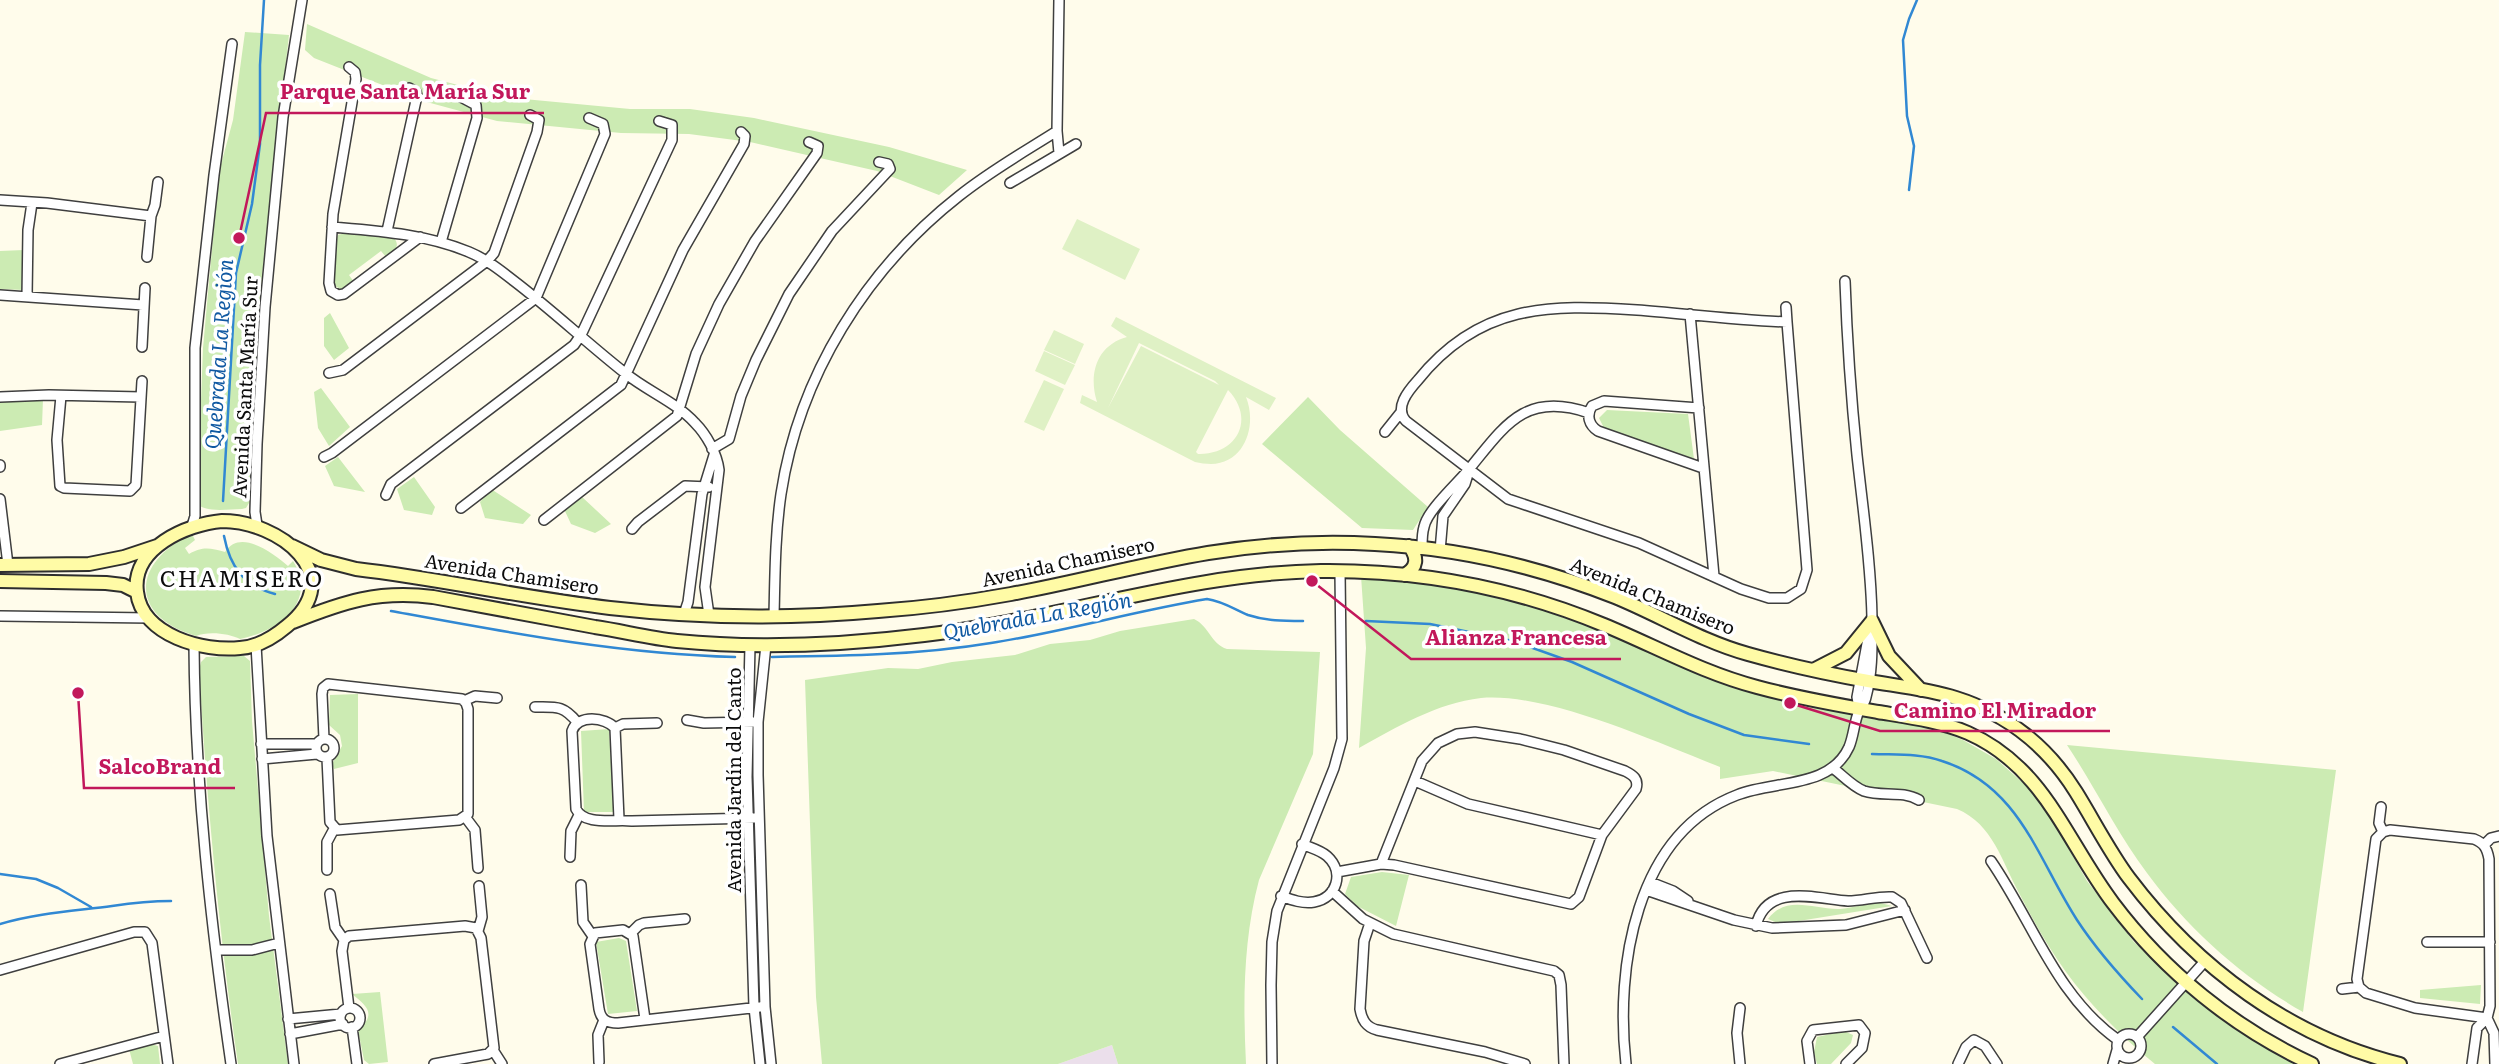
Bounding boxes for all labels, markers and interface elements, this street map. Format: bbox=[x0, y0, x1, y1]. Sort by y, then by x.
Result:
callout: Parque Santa María Sur bbox=[266, 71, 544, 113]
text: Parque Santa María Sur bbox=[280, 74, 531, 105]
water label: Quebrada La Región bbox=[195, 257, 239, 450]
street label: Avenida Santa María Sur bbox=[224, 275, 264, 499]
street label: Avenida Chamisero bbox=[979, 529, 1157, 593]
street label: Avenida Chamisero bbox=[423, 545, 601, 601]
street label: Avenida Chamisero bbox=[1566, 549, 1740, 641]
district label: CHAMISERO bbox=[160, 560, 324, 594]
water label: Quebrada La Región bbox=[940, 582, 1134, 646]
callout: Alianza Francesa bbox=[1411, 617, 1621, 659]
text: Alianza Francesa bbox=[1425, 620, 1608, 651]
street label: Avenida Jardín del Canto bbox=[719, 667, 747, 893]
callout: Camino El Mirador bbox=[1880, 689, 2110, 731]
text: Camino El Mirador bbox=[1894, 693, 2097, 724]
callout: SalcoBrand bbox=[84, 746, 235, 788]
text: SalcoBrand bbox=[99, 749, 222, 780]

